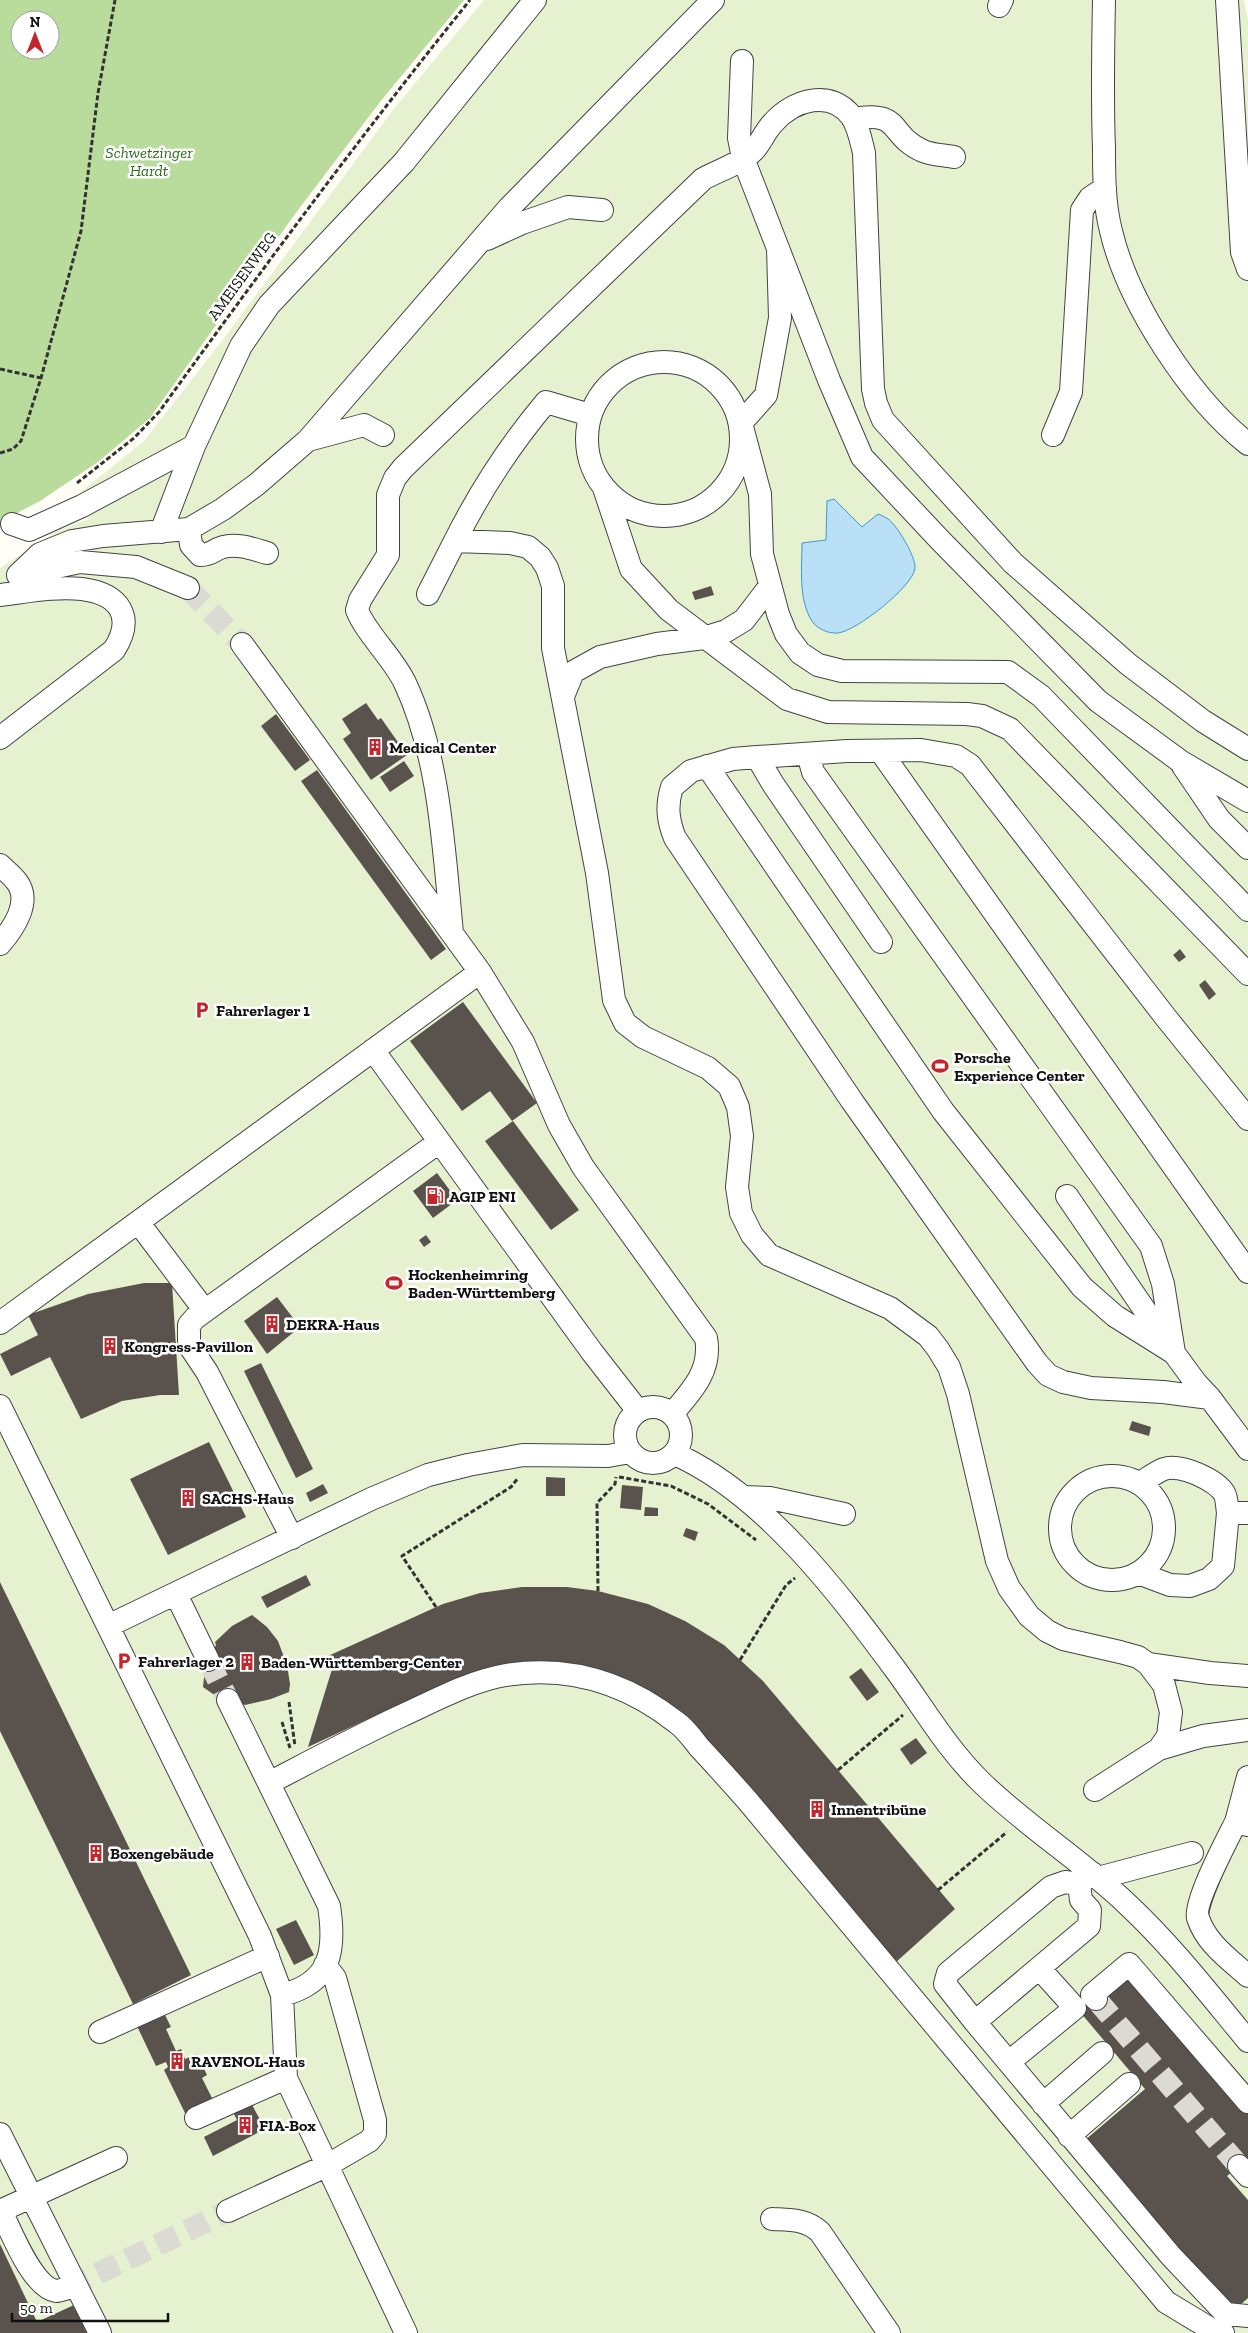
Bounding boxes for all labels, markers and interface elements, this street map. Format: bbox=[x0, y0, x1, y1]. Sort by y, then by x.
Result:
north arrow bbox=[10, 10, 60, 60]
text: N bbox=[30, 14, 41, 31]
park label: Schwetzinger Hardt bbox=[105, 143, 193, 180]
street label: AMEISENWEG bbox=[204, 228, 280, 324]
building icon: Medical Center bbox=[365, 737, 385, 757]
place label: Medical Center bbox=[389, 738, 497, 757]
parking icon: Fahrerlager 1 bbox=[192, 1000, 212, 1020]
place label: Fahrerlager 1 bbox=[216, 1001, 310, 1020]
place label: Porsche Experience Center bbox=[954, 1048, 1085, 1085]
sports icon: Porsche Experience Center bbox=[930, 1056, 950, 1076]
fuel station icon: AGIP ENI bbox=[425, 1186, 445, 1206]
place label: AGIP ENI bbox=[449, 1187, 516, 1206]
place label: Hockenheimring Baden-Württemberg bbox=[408, 1265, 555, 1302]
sports icon: Hockenheimring Baden-Württemberg bbox=[384, 1273, 404, 1293]
building icon: DEKRA-Haus bbox=[262, 1314, 282, 1334]
place label: DEKRA-Haus bbox=[286, 1315, 380, 1334]
building icon: Kongress-Pavillon bbox=[100, 1336, 120, 1356]
place label: Kongress-Pavillon bbox=[124, 1337, 254, 1356]
building icon: SACHS-Haus bbox=[178, 1488, 198, 1508]
place label: SACHS-Haus bbox=[202, 1489, 294, 1508]
parking icon: Fahrerlager 2 bbox=[114, 1651, 134, 1671]
place label: Fahrerlager 2 bbox=[138, 1652, 234, 1671]
building icon: Baden-Württemberg-Center bbox=[237, 1652, 257, 1672]
place label: Baden-Württemberg-Center bbox=[261, 1653, 462, 1672]
building icon: Innentribüne bbox=[807, 1799, 827, 1819]
place label: Innentribüne bbox=[831, 1800, 927, 1819]
building icon: Boxengebäude bbox=[86, 1843, 106, 1863]
place label: Boxengebäude bbox=[110, 1844, 214, 1863]
building icon: RAVENOL-Haus bbox=[167, 2051, 187, 2071]
place label: RAVENOL-Haus bbox=[191, 2052, 305, 2071]
building icon: FIA-Box bbox=[235, 2115, 255, 2135]
place label: FIA-Box bbox=[259, 2116, 316, 2135]
scale bar bbox=[12, 2290, 169, 2322]
text: 50 m bbox=[20, 2299, 53, 2317]

